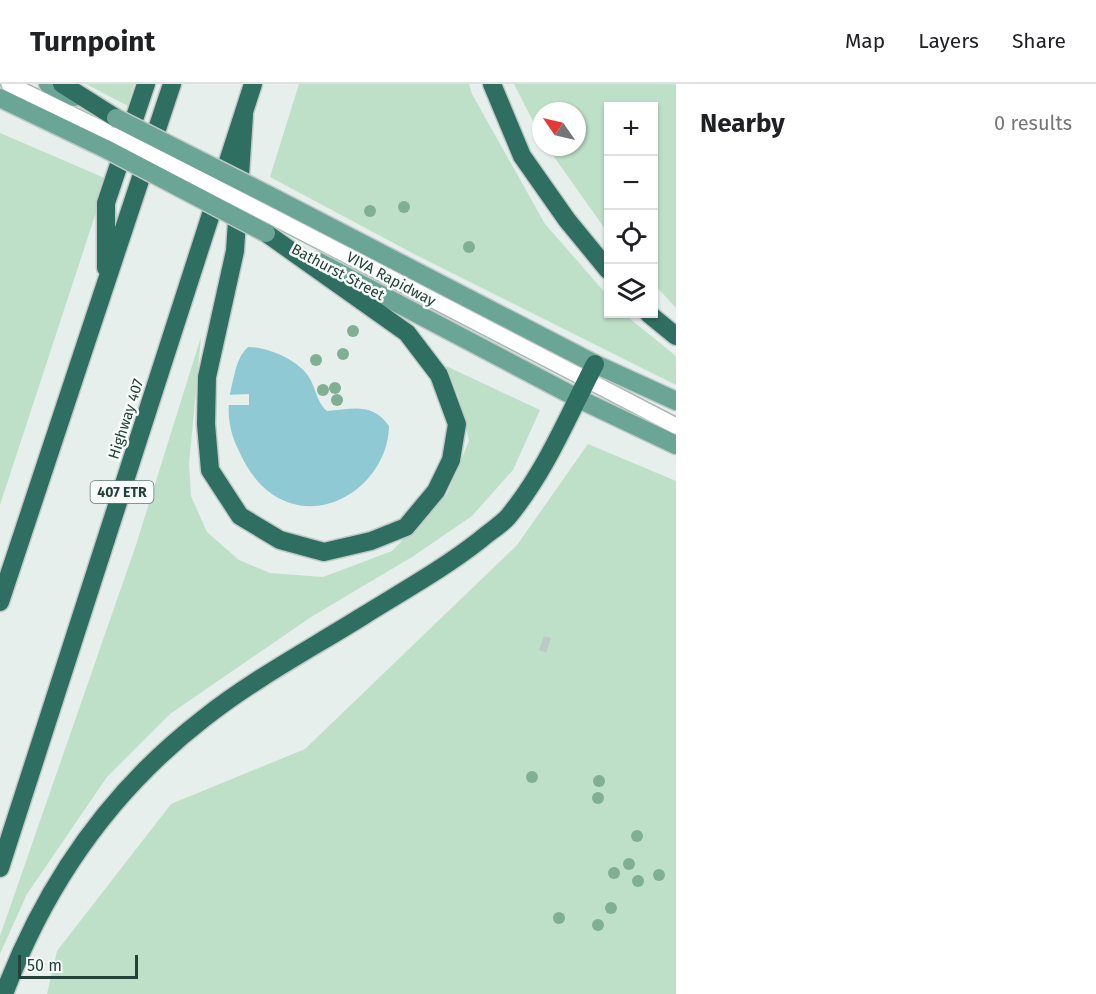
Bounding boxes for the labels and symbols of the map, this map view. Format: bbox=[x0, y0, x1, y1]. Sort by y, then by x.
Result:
north arrow bbox=[532, 102, 586, 156]
street label: Bathurst Street bbox=[288, 240, 388, 304]
street label: VIVA Rapidway bbox=[343, 248, 439, 310]
street label: Highway 407 bbox=[105, 376, 148, 462]
road number: 407 ETR bbox=[90, 481, 154, 503]
scale bar bbox=[18, 952, 138, 980]

